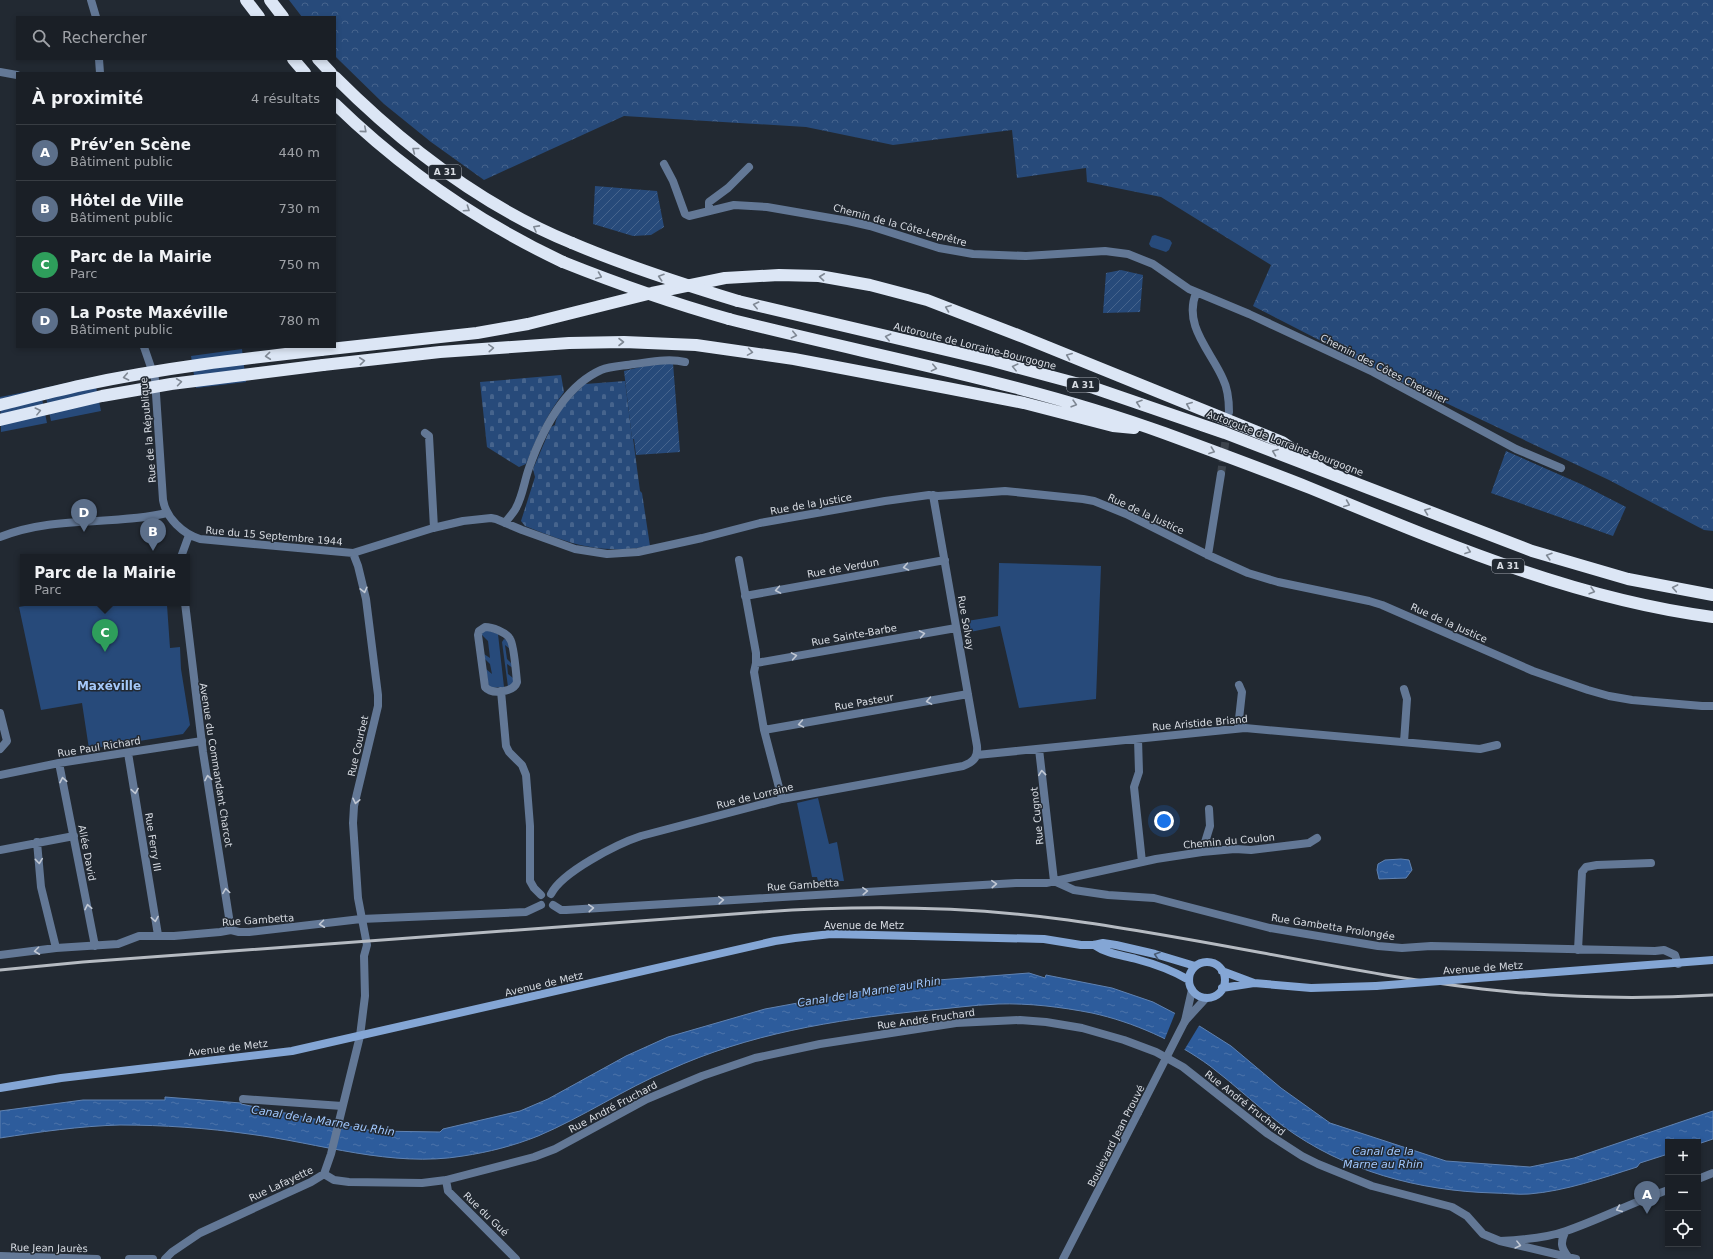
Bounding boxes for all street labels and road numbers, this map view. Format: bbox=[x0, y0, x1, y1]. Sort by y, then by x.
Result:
road number: A 31 bbox=[429, 165, 461, 179]
street label: Chemin de la Côte-Leprêtre bbox=[832, 202, 968, 248]
street label: Autoroute de Lorraine-Bourgogne bbox=[893, 320, 1057, 372]
street label: Chemin des Côtes Chevalier bbox=[1319, 332, 1450, 406]
street label: Rue de la République bbox=[138, 377, 158, 483]
road number: A 31 bbox=[1067, 378, 1099, 392]
street label: Autoroute de Lorraine-Bourgogne bbox=[1205, 408, 1365, 478]
street label: Rue de la Justice bbox=[769, 491, 853, 517]
street label: Rue de la Justice bbox=[1106, 492, 1186, 536]
street label: Rue du 15 Septembre 1944 bbox=[205, 525, 343, 547]
street label: Rue de Verdun bbox=[806, 556, 880, 580]
road number: A 31 bbox=[1492, 559, 1524, 573]
street label: Rue Solvay bbox=[956, 595, 976, 651]
street label: Rue de la Justice bbox=[1409, 601, 1489, 645]
street label: Rue Sainte-Barbe bbox=[810, 622, 898, 648]
street label: Avenue du Commandant Charcot bbox=[198, 682, 234, 848]
street label: Rue Pasteur bbox=[834, 691, 895, 713]
street label: Rue Aristide Briand bbox=[1152, 713, 1248, 733]
street label: Rue Courbet bbox=[346, 714, 370, 778]
street label: Rue Paul Richard bbox=[57, 735, 141, 759]
street label: Rue de Lorraine bbox=[715, 781, 795, 811]
street label: Rue Cugnot bbox=[1028, 786, 1046, 846]
street label: Rue Ferry III bbox=[143, 812, 163, 872]
street label: Allée David bbox=[76, 824, 98, 882]
street label: Chemin du Coulon bbox=[1183, 832, 1275, 850]
street label: Rue Gambetta bbox=[767, 877, 839, 893]
street label: Rue Gambetta bbox=[222, 912, 294, 928]
street label: Rue Gambetta Prolongée bbox=[1270, 912, 1396, 942]
street label: Avenue de Metz bbox=[824, 920, 904, 931]
street label: Avenue de Metz bbox=[1443, 960, 1523, 976]
street label: Avenue de Metz bbox=[504, 970, 584, 998]
street label: Rue André Fruchard bbox=[876, 1007, 976, 1031]
street label: Avenue de Metz bbox=[188, 1038, 268, 1058]
street label: Rue André Fruchard bbox=[1203, 1068, 1287, 1138]
street label: Rue André Fruchard bbox=[567, 1079, 659, 1135]
street label: Boulevard Jean Prouvé bbox=[1085, 1083, 1147, 1189]
street label: Rue Lafayette bbox=[247, 1164, 315, 1204]
street label: Rue du Gué bbox=[461, 1190, 511, 1238]
street label: Rue Jean Jaurès bbox=[10, 1242, 88, 1254]

